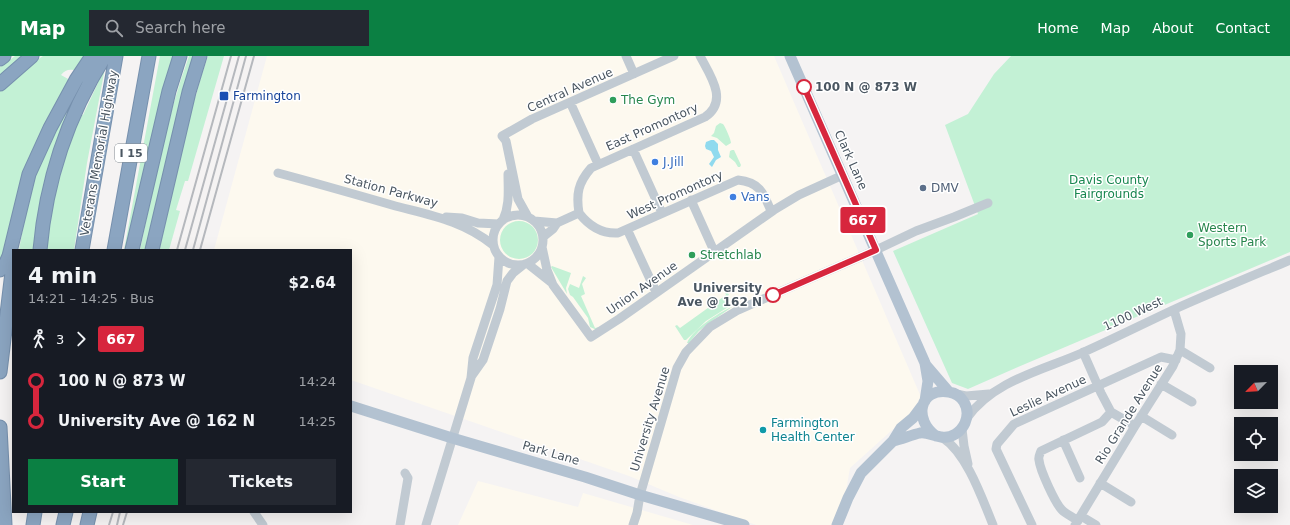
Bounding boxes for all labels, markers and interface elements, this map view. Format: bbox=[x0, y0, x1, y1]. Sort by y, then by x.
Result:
search box bbox=[89, 10, 369, 46]
text: Map bbox=[20, 17, 65, 39]
icon: search bbox=[103, 17, 125, 39]
text: Search here bbox=[135, 19, 225, 37]
text: Home bbox=[1037, 20, 1079, 36]
text: Map bbox=[1101, 20, 1130, 36]
text: About bbox=[1152, 20, 1194, 36]
text: Contact bbox=[1216, 20, 1270, 36]
street label: Central Avenue bbox=[525, 65, 615, 115]
street label: Veterans Memorial Highway bbox=[78, 69, 120, 237]
marker: 100 N @ 873 W bbox=[796, 79, 812, 95]
place label: 100 N @ 873 W bbox=[815, 80, 917, 94]
place label: Farmington bbox=[233, 89, 301, 103]
marker: Farmington bbox=[218, 90, 230, 102]
place label: The Gym bbox=[620, 93, 675, 107]
marker: The Gym bbox=[608, 95, 618, 105]
street label: East Promontory bbox=[604, 100, 700, 154]
street label: Clark Lane bbox=[832, 128, 870, 192]
road number: I 15 bbox=[115, 144, 147, 162]
place label: J.Jill bbox=[662, 155, 684, 169]
marker: J.Jill bbox=[650, 157, 660, 167]
street label: West Promontory bbox=[625, 168, 725, 222]
street label: Station Parkway bbox=[342, 172, 440, 210]
park label: Davis County Fairgrounds bbox=[1069, 173, 1149, 201]
place label: DMV bbox=[931, 181, 960, 195]
marker: DMV bbox=[918, 183, 928, 193]
place label: Vans bbox=[741, 190, 770, 204]
marker: Vans bbox=[728, 192, 738, 202]
line badge: 667 bbox=[840, 207, 886, 233]
text: 667 bbox=[848, 212, 878, 228]
place label: Western Sports Park bbox=[1198, 221, 1266, 249]
marker: Western Sports Park bbox=[1185, 230, 1195, 240]
place label: Stretchlab bbox=[700, 248, 762, 262]
marker: Stretchlab bbox=[687, 250, 697, 260]
street label: Union Avenue bbox=[604, 258, 680, 318]
text: 4 min bbox=[28, 263, 97, 288]
text: $2.64 bbox=[289, 274, 336, 292]
place label: University Ave @ 162 N bbox=[678, 281, 762, 309]
marker: University Ave @ 162 N bbox=[765, 287, 781, 303]
text: 14:21 – 14:25 · Bus bbox=[28, 291, 154, 306]
street label: 1100 West bbox=[1101, 294, 1165, 334]
icon: walk bbox=[28, 328, 50, 350]
icon: forward bbox=[70, 328, 92, 350]
text: 667 bbox=[106, 331, 136, 347]
text: 3 bbox=[56, 332, 64, 347]
street label: Rio Grande Avenue bbox=[1092, 361, 1166, 467]
street label: University Avenue bbox=[627, 365, 673, 473]
north arrow bbox=[1234, 365, 1278, 409]
map controls bbox=[1234, 365, 1278, 513]
text: 100 N @ 873 W bbox=[58, 372, 186, 390]
street label: Leslie Avenue bbox=[1008, 372, 1088, 420]
text: 14:24 bbox=[299, 374, 336, 389]
text: University Ave @ 162 N bbox=[58, 412, 255, 430]
text: 14:25 bbox=[299, 414, 336, 429]
place label: Farmington Health Center bbox=[771, 416, 855, 444]
button: locate bbox=[1234, 417, 1278, 461]
marker: Farmington Health Center bbox=[758, 425, 768, 435]
street label: Park Lane bbox=[521, 438, 581, 468]
button: Start bbox=[28, 459, 178, 505]
button: Tickets bbox=[186, 459, 336, 505]
button: layers bbox=[1234, 469, 1278, 513]

